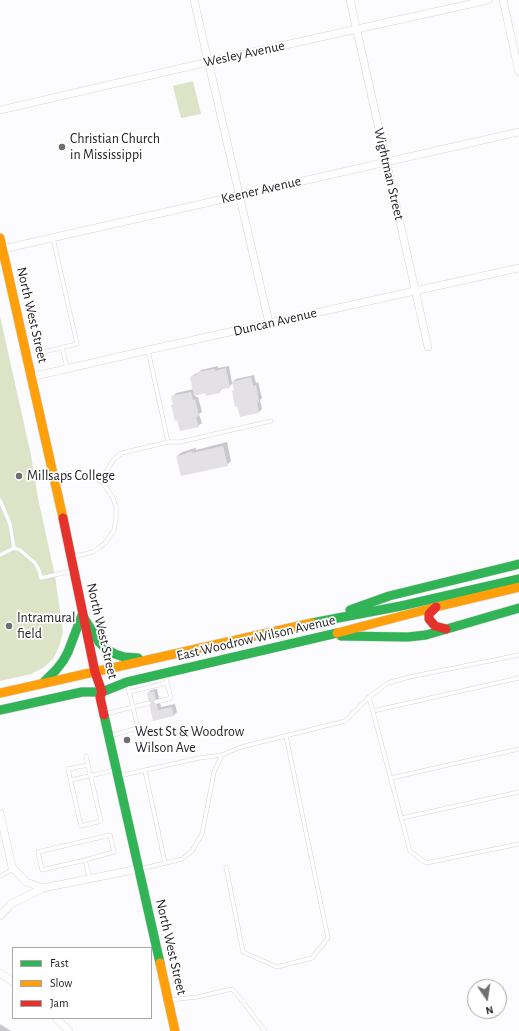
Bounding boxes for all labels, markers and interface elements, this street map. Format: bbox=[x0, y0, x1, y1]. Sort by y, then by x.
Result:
street label: Wesley Avenue bbox=[202, 37, 286, 71]
street label: Wightman Street bbox=[370, 126, 408, 222]
place label: Christian Church in Mississippi bbox=[70, 131, 160, 164]
marker: Christian Church in Mississippi bbox=[57, 142, 67, 152]
street label: Keener Avenue bbox=[219, 173, 303, 207]
street label: North West Street bbox=[13, 265, 51, 365]
street label: Duncan Avenue bbox=[232, 304, 318, 340]
place label: Millsaps College bbox=[27, 468, 115, 484]
marker: Millsaps College bbox=[14, 471, 24, 481]
street label: North West Street bbox=[83, 581, 121, 681]
place label: Intramural field bbox=[17, 610, 76, 642]
street label: East Woodrow Wilson Avenue bbox=[175, 612, 337, 664]
marker: Intramural field bbox=[4, 621, 14, 631]
place label: West St & Woodrow Wilson Ave bbox=[135, 724, 244, 756]
marker: West St & Woodrow Wilson Ave bbox=[122, 735, 132, 745]
street label: North West Street bbox=[152, 897, 190, 997]
legend bbox=[12, 947, 152, 1019]
text: Fast bbox=[50, 957, 69, 969]
text: Slow bbox=[50, 977, 72, 989]
north arrow bbox=[467, 979, 507, 1019]
text: Jam bbox=[50, 997, 69, 1009]
text: N bbox=[485, 1004, 495, 1016]

